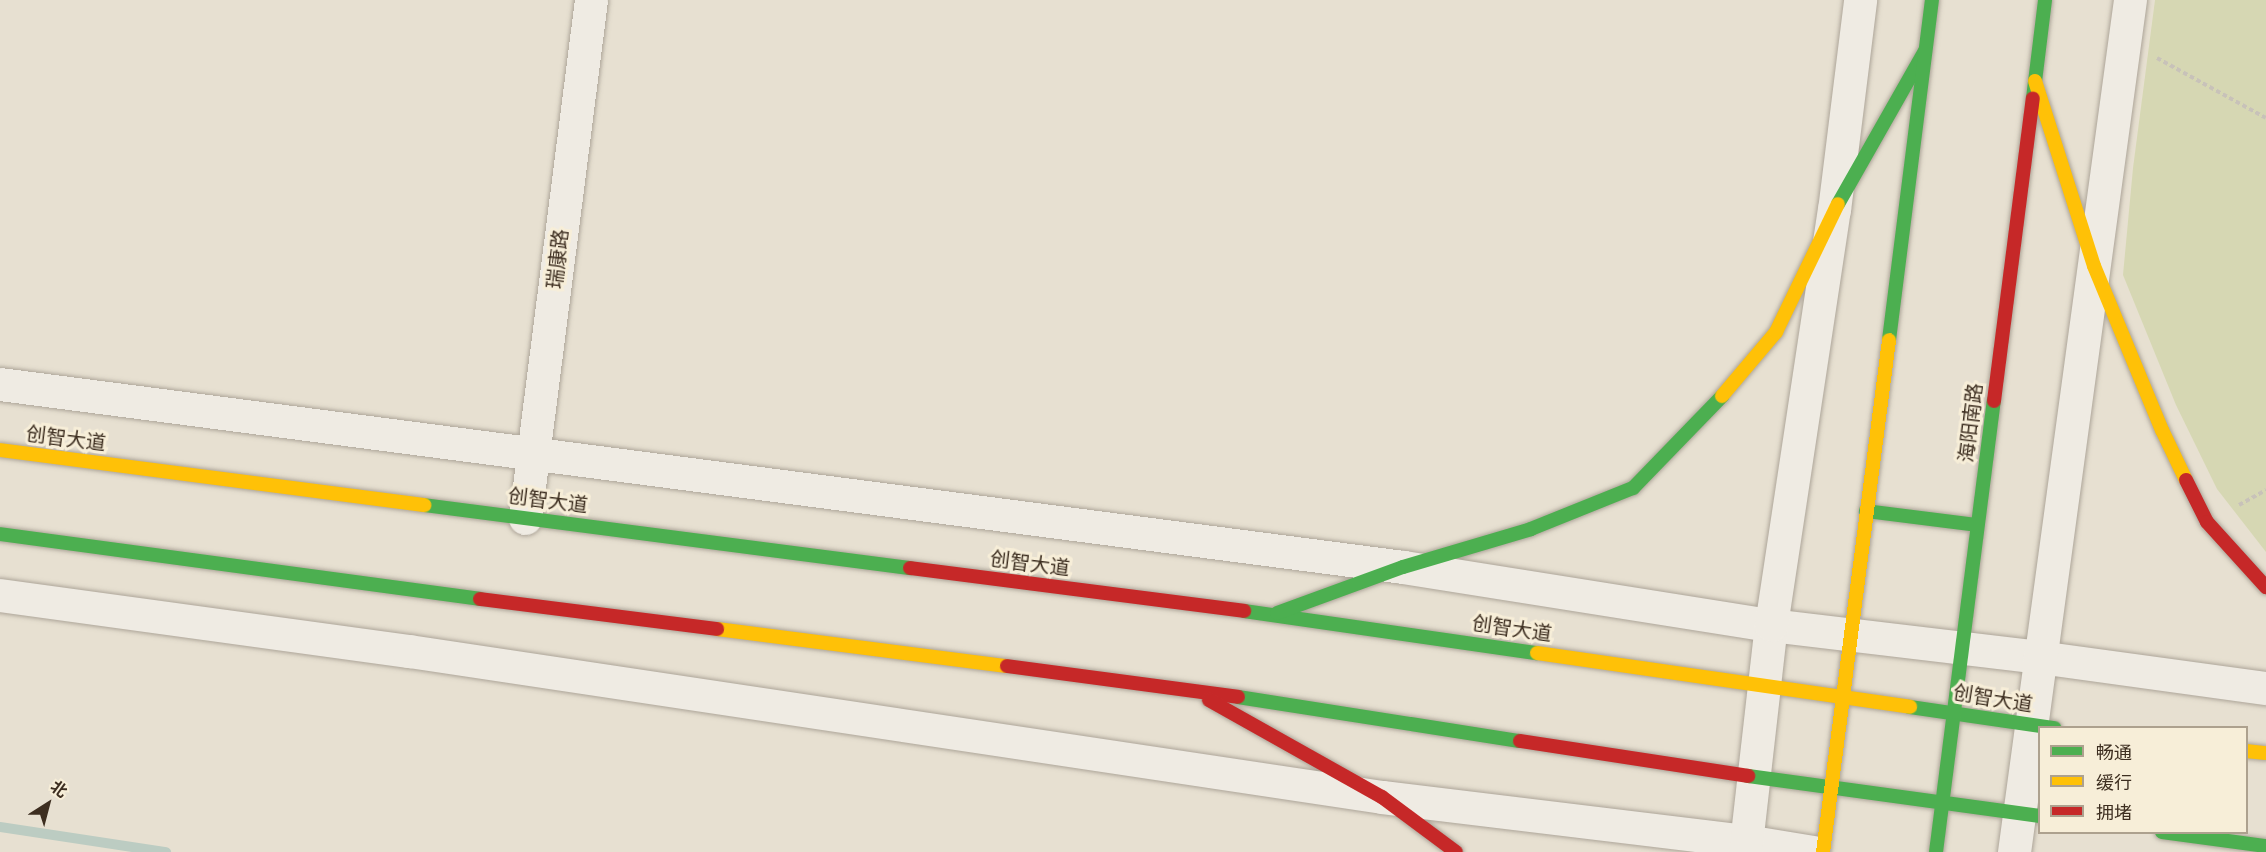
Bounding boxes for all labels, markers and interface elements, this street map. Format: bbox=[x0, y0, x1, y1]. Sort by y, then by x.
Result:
street label: 瑞康路 bbox=[542, 228, 574, 290]
street label: 海阳南路 bbox=[1954, 382, 1988, 464]
street label: 创智大道 bbox=[25, 422, 107, 456]
street label: 创智大道 bbox=[507, 484, 589, 518]
street label: 创智大道 bbox=[989, 547, 1071, 581]
street label: 创智大道 bbox=[1471, 612, 1553, 646]
street label: 创智大道 bbox=[1952, 681, 2034, 717]
legend bbox=[2038, 726, 2248, 834]
text: 畅通 bbox=[2096, 743, 2132, 763]
text: 缓行 bbox=[2096, 773, 2132, 793]
north arrow bbox=[18, 774, 78, 834]
text: 北 bbox=[47, 777, 70, 801]
text: 拥堵 bbox=[2096, 803, 2132, 823]

